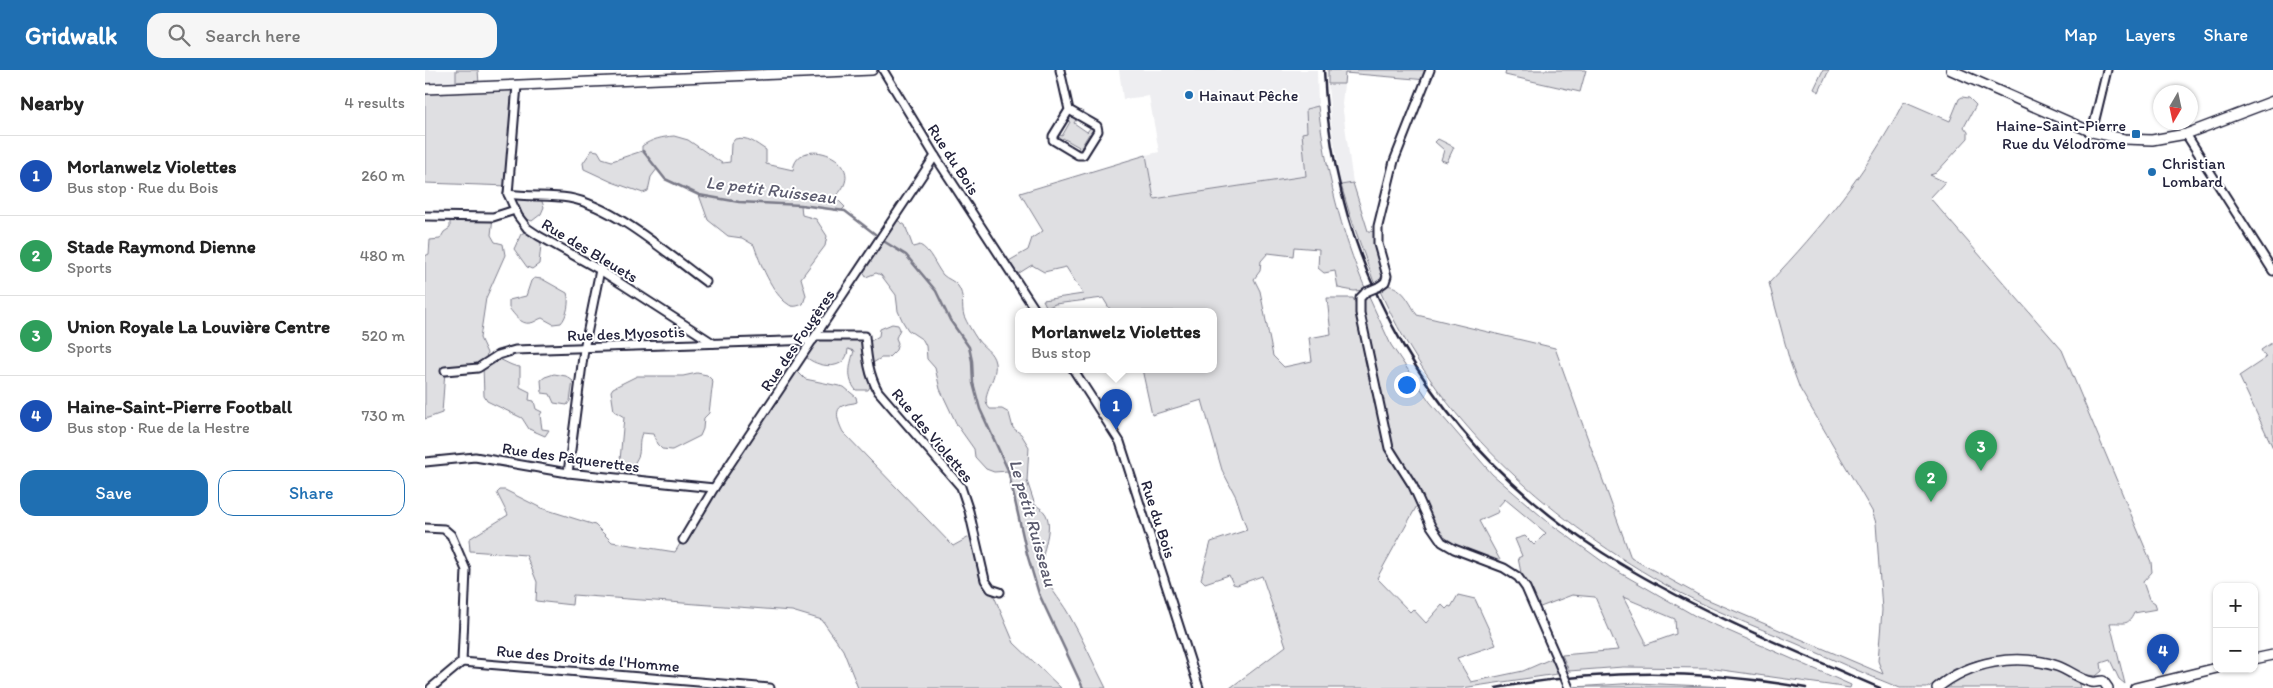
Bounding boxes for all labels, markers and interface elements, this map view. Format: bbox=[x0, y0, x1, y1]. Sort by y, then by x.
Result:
search box bbox=[147, 13, 497, 58]
text: Gridwalk bbox=[25, 21, 117, 50]
icon: search bbox=[165, 21, 193, 49]
text: Search here bbox=[205, 24, 301, 47]
text: Map bbox=[2064, 24, 2097, 46]
text: Layers bbox=[2125, 24, 2175, 46]
text: Share bbox=[2203, 24, 2248, 46]
north arrow bbox=[2153, 85, 2198, 130]
place label: Hainaut Pêche bbox=[1199, 86, 1298, 105]
marker: Hainaut Pêche bbox=[1183, 89, 1195, 101]
text: Nearby bbox=[20, 90, 84, 115]
text: 4 results bbox=[344, 93, 405, 112]
place label: Haine-Saint-Pierre Rue du Vélodrome bbox=[1996, 116, 2126, 153]
street label: Rue du Bois bbox=[924, 120, 984, 198]
marker: Haine-Saint-Pierre Rue du Vélodrome bbox=[2130, 128, 2142, 140]
place label: Christian Lombard bbox=[2162, 154, 2226, 191]
text: Morlanwelz Violettes bbox=[67, 155, 237, 178]
text: 1 bbox=[32, 166, 40, 185]
text: 260 m bbox=[361, 166, 405, 185]
marker: Christian Lombard bbox=[2146, 166, 2158, 178]
water label: Le petit Ruisseau bbox=[705, 171, 838, 209]
text: Bus stop · Rue du Bois bbox=[67, 178, 218, 197]
street label: Rue des Bleuets bbox=[538, 214, 641, 287]
text: Stade Raymond Dienne bbox=[67, 235, 256, 258]
text: 2 bbox=[32, 246, 40, 265]
text: 480 m bbox=[360, 246, 405, 265]
text: Sports bbox=[67, 258, 112, 277]
street label: Rue des Fougères bbox=[756, 286, 838, 395]
popup bbox=[1015, 308, 1217, 373]
text: Union Royale La Louvière Centre bbox=[67, 315, 330, 338]
text: Morlanwelz Violettes bbox=[1031, 320, 1201, 343]
street label: Rue des Myosotis bbox=[567, 322, 685, 345]
text: 3 bbox=[32, 326, 40, 345]
text: 520 m bbox=[361, 326, 405, 345]
text: Sports bbox=[67, 338, 112, 357]
text: Bus stop bbox=[1031, 343, 1091, 362]
your location bbox=[1394, 372, 1420, 398]
street label: Rue des Violettes bbox=[888, 384, 978, 486]
pin: 1 bbox=[1100, 389, 1132, 430]
text: Haine-Saint-Pierre Football bbox=[67, 395, 292, 418]
text: 4 bbox=[31, 406, 41, 425]
text: 730 m bbox=[361, 406, 405, 425]
text: Bus stop · Rue de la Hestre bbox=[67, 418, 250, 437]
pin: 3 bbox=[1965, 430, 1997, 471]
street label: Rue des Pâquerettes bbox=[501, 438, 641, 477]
water label: Le petit Ruisseau bbox=[1004, 457, 1062, 589]
pin: 2 bbox=[1915, 461, 1947, 502]
button: Save bbox=[20, 470, 208, 516]
button: Share bbox=[218, 470, 405, 516]
street label: Rue du Bois bbox=[1137, 478, 1180, 561]
map controls bbox=[2213, 583, 2258, 673]
button: + bbox=[2213, 583, 2258, 628]
button: − bbox=[2213, 628, 2258, 673]
pin: 4 bbox=[2147, 634, 2179, 675]
street label: Rue des Droits de l'Homme bbox=[496, 641, 680, 676]

